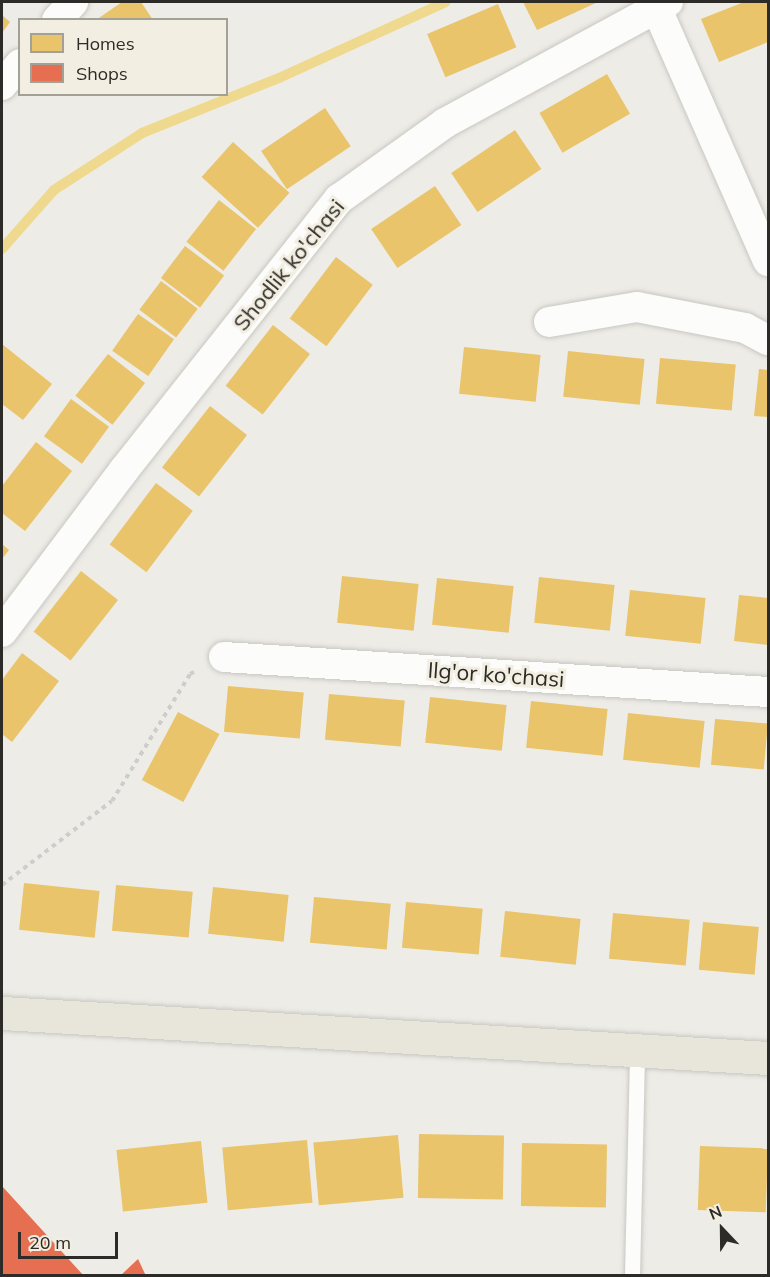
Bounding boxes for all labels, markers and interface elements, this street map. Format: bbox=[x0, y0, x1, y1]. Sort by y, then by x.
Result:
legend bbox=[18, 18, 228, 96]
text: Homes bbox=[76, 32, 135, 55]
text: Shops bbox=[76, 62, 128, 85]
street label: Shodlik ko'chasi bbox=[228, 194, 350, 336]
street label: Ilg'or ko'chasi bbox=[427, 657, 565, 693]
north arrow bbox=[692, 1199, 752, 1259]
text: N bbox=[706, 1201, 725, 1224]
scale bar bbox=[21, 1220, 122, 1258]
text: 20 m bbox=[29, 1231, 71, 1254]

